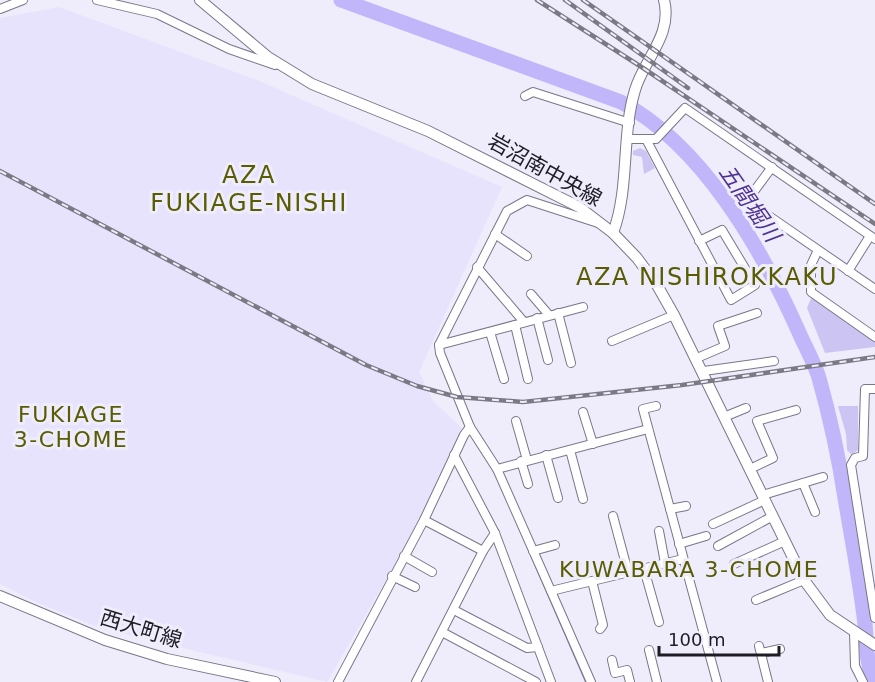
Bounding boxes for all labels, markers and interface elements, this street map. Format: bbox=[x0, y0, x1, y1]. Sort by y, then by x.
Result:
street label: 岩沼南中央線 bbox=[484, 129, 606, 211]
water label: 五間堀川 bbox=[714, 160, 786, 248]
district label: AZA FUKIAGE-NISHI bbox=[150, 161, 348, 217]
district label: AZA NISHIROKKAKU bbox=[576, 263, 838, 291]
district label: FUKIAGE 3-CHOME bbox=[14, 402, 128, 452]
district label: KUWABARA 3-CHOME bbox=[559, 557, 819, 582]
street label: 西大町線 bbox=[97, 605, 185, 653]
scale bar bbox=[659, 619, 779, 657]
text: 100 m bbox=[668, 629, 726, 650]

